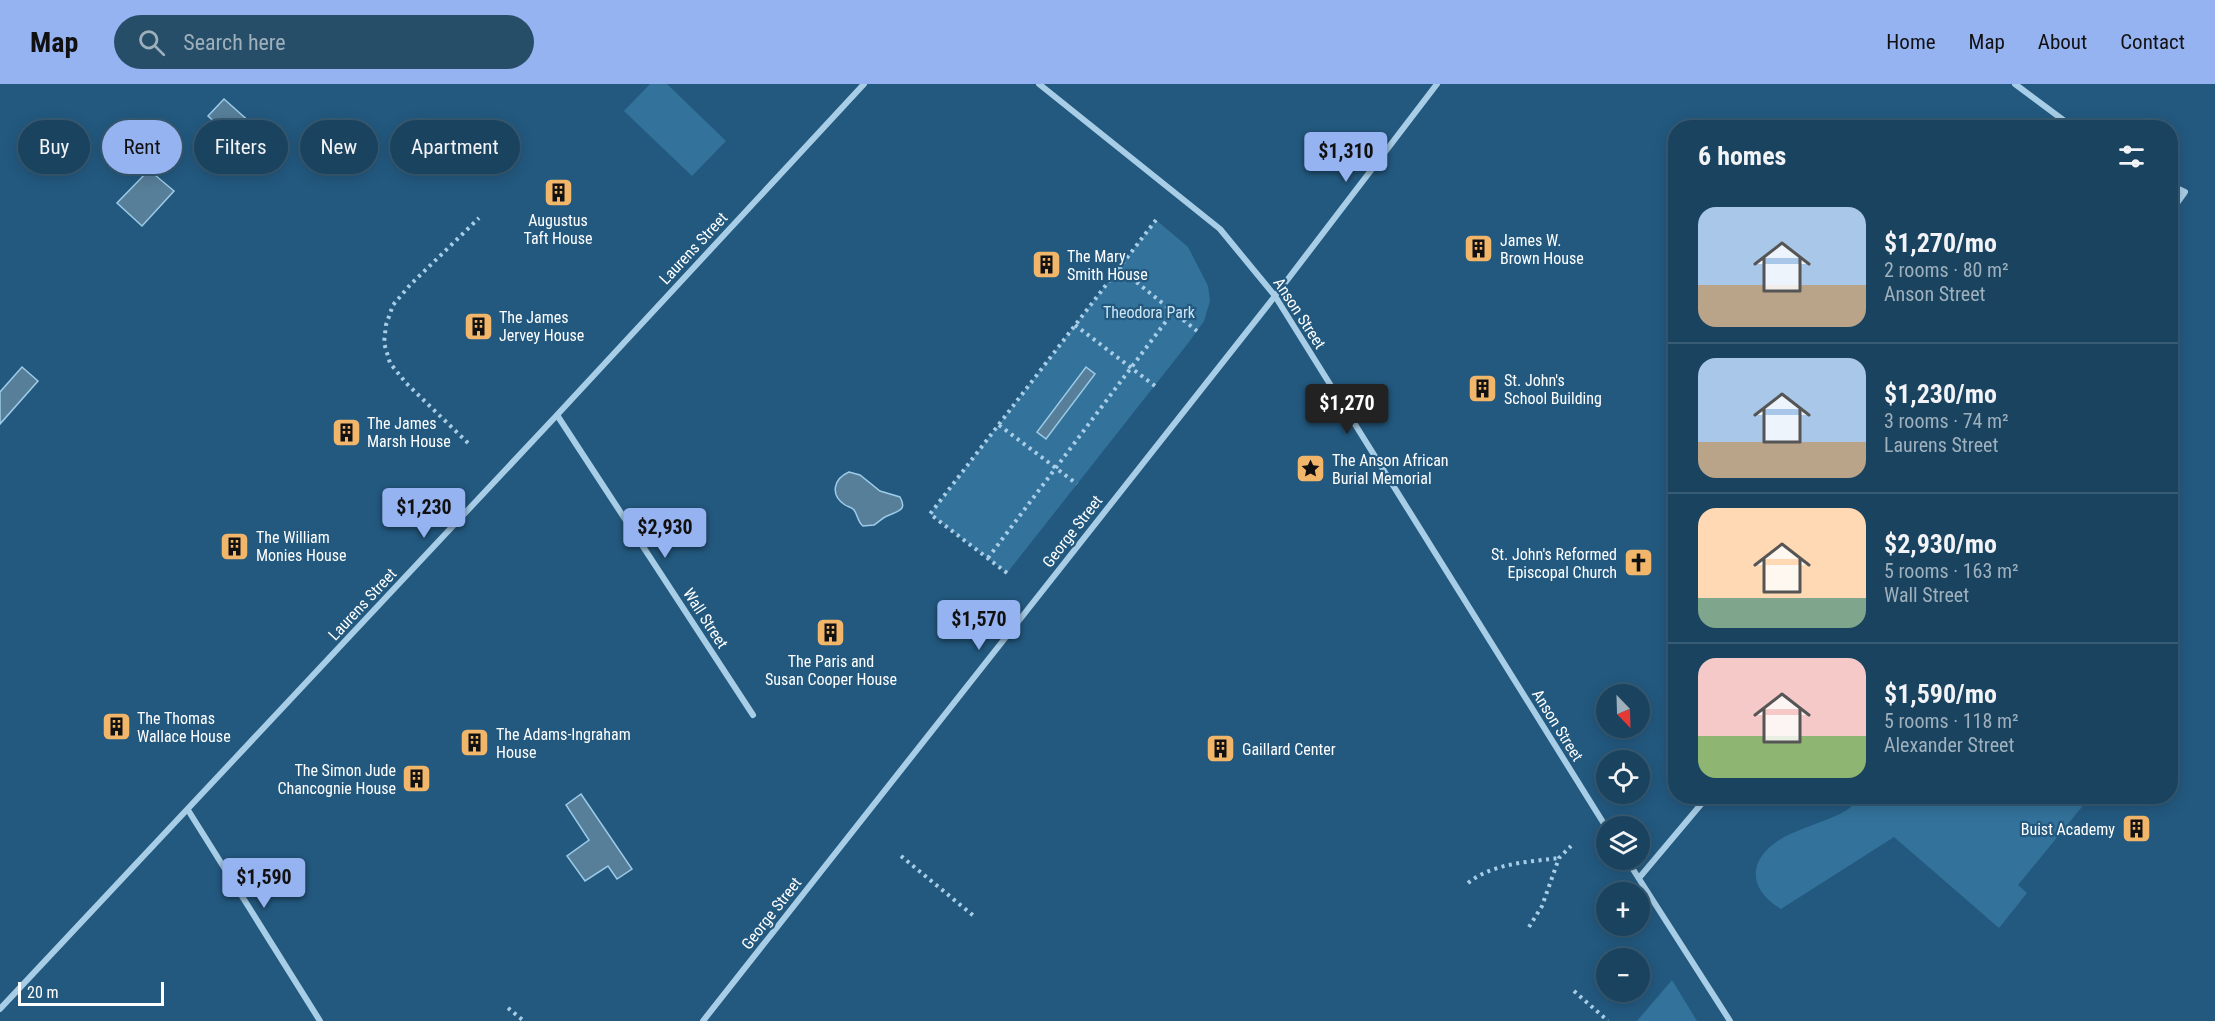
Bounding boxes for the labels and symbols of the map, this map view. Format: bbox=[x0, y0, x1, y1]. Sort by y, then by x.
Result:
pin: $1,310 bbox=[1297, 132, 1395, 183]
building icon: Augustus Taft House bbox=[542, 176, 574, 208]
street label: Laurens Street bbox=[655, 208, 732, 288]
place label: Augustus Taft House bbox=[523, 211, 593, 248]
place label: James W. Brown House bbox=[1500, 231, 1584, 268]
building icon: James W. Brown House bbox=[1463, 233, 1495, 265]
place label: The Mary Smith House bbox=[1067, 247, 1148, 284]
building icon: The Mary Smith House bbox=[1030, 249, 1062, 281]
street label: Anson Street bbox=[1269, 274, 1330, 353]
park label: Theodora Park bbox=[1103, 303, 1196, 322]
place label: The James Jervey House bbox=[499, 308, 584, 345]
building icon: The James Jervey House bbox=[462, 310, 494, 342]
place label: St. John's School Building bbox=[1504, 371, 1602, 408]
building icon: St. John's School Building bbox=[1467, 373, 1499, 405]
pin: $1,270 bbox=[1298, 384, 1396, 435]
place label: The James Marsh House bbox=[367, 414, 451, 451]
building icon: The James Marsh House bbox=[330, 416, 362, 448]
place label: The Anson African Burial Memorial bbox=[1332, 451, 1449, 488]
place icon: The Anson African Burial Memorial bbox=[1295, 453, 1327, 485]
pin: $1,230 bbox=[375, 488, 473, 539]
street label: George Street bbox=[1038, 491, 1107, 571]
pin: $2,930 bbox=[616, 508, 714, 559]
place label: The William Monies House bbox=[256, 528, 347, 565]
building icon: The William Monies House bbox=[219, 530, 251, 562]
place label: St. John's Reformed Episcopal Church bbox=[1491, 545, 1617, 582]
church icon: St. John's Reformed Episcopal Church bbox=[1622, 547, 1654, 579]
street label: Laurens Street bbox=[324, 564, 401, 644]
street label: Wall Street bbox=[679, 585, 732, 652]
pin: $1,570 bbox=[930, 600, 1028, 651]
building icon: The Paris and Susan Cooper House bbox=[815, 617, 847, 649]
place label: The Paris and Susan Cooper House bbox=[765, 652, 897, 689]
north arrow bbox=[1596, 684, 1650, 738]
street label: Anson Street bbox=[1528, 686, 1587, 765]
place label: The Thomas Wallace House bbox=[137, 709, 231, 746]
building icon: The Thomas Wallace House bbox=[100, 711, 132, 743]
place label: The Adams-Ingraham House bbox=[496, 725, 631, 762]
building icon: The Adams-Ingraham House bbox=[459, 727, 491, 759]
building icon: Gaillard Center bbox=[1205, 733, 1237, 765]
place label: Gaillard Center bbox=[1242, 740, 1336, 759]
place label: The Simon Jude Chancognie House bbox=[277, 761, 396, 798]
building icon: The Simon Jude Chancognie House bbox=[401, 763, 433, 795]
building icon: Buist Academy bbox=[2120, 813, 2152, 845]
place label: Buist Academy bbox=[2021, 820, 2115, 839]
pin: $1,590 bbox=[215, 858, 313, 909]
street label: George Street bbox=[737, 873, 806, 953]
scale bar bbox=[18, 979, 164, 1006]

